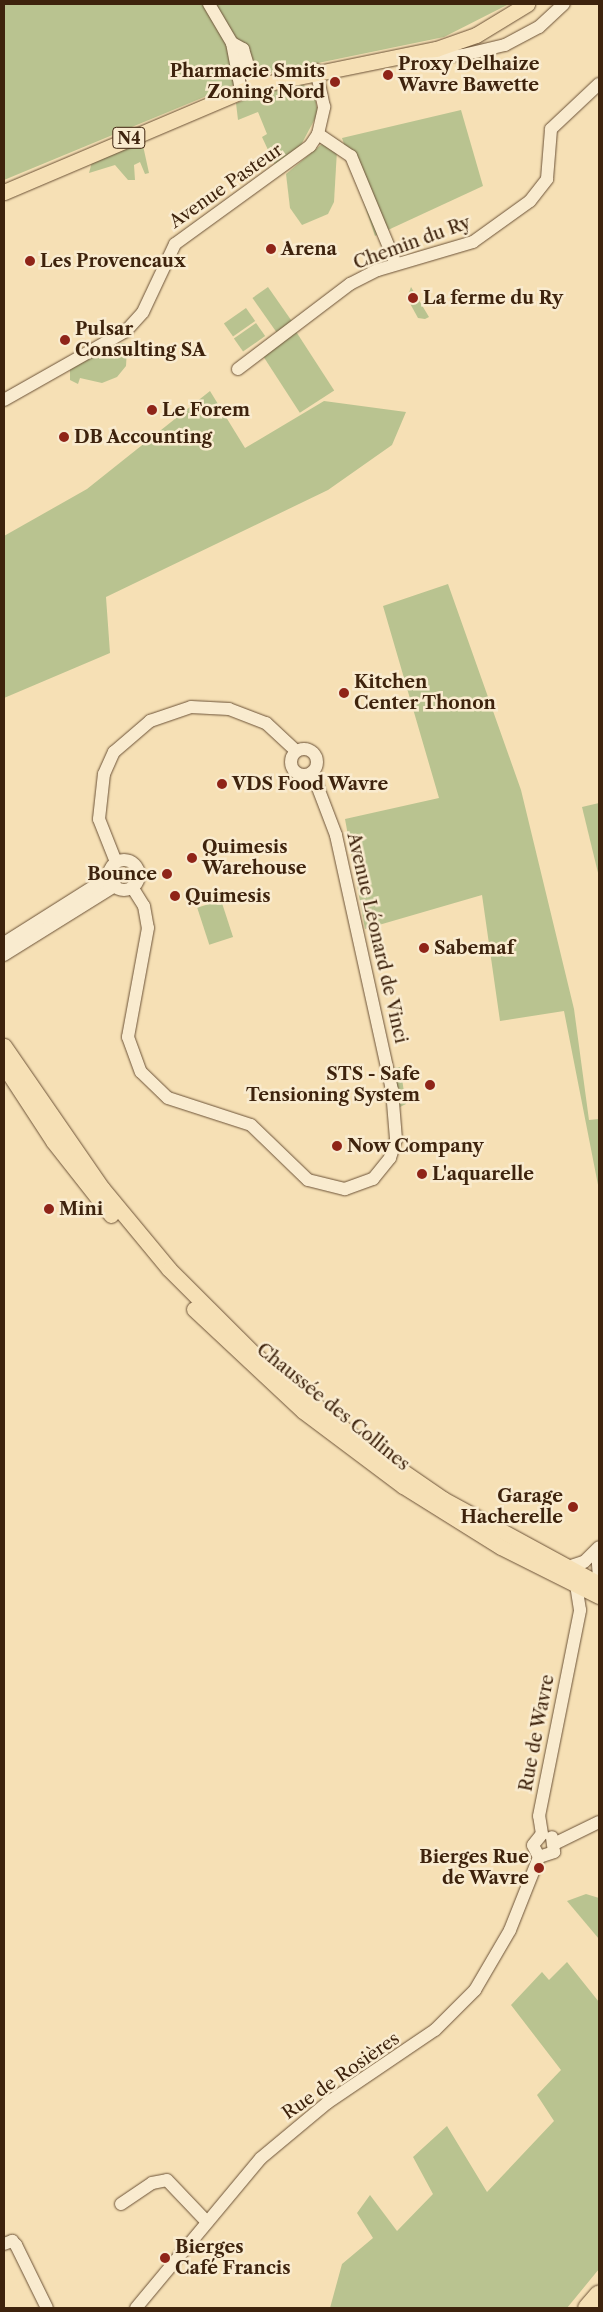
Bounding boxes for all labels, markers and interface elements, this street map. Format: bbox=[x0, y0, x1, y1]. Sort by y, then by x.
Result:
place label: Proxy Delhaize Wavre Bawette bbox=[398, 54, 540, 96]
place label: Pharmacie Smits Zoning Nord bbox=[170, 61, 325, 104]
marker: Proxy Delhaize Wavre Bawette bbox=[382, 69, 394, 81]
marker: Pharmacie Smits Zoning Nord bbox=[329, 76, 341, 88]
road number: N4 bbox=[112, 125, 146, 152]
street label: Avenue Pasteur bbox=[165, 139, 287, 233]
street label: Chemin du Ry bbox=[351, 212, 473, 274]
place label: Arena bbox=[281, 238, 337, 260]
marker: Arena bbox=[265, 243, 277, 255]
place label: Les Provencaux bbox=[40, 250, 186, 272]
marker: Les Provencaux bbox=[24, 255, 36, 267]
place label: La ferme du Ry bbox=[423, 287, 563, 309]
marker: La ferme du Ry bbox=[407, 292, 419, 304]
place label: Pulsar Consulting SA bbox=[75, 319, 206, 362]
marker: Pulsar Consulting SA bbox=[59, 334, 71, 346]
place label: Le Forem bbox=[162, 399, 250, 421]
marker: Le Forem bbox=[146, 404, 158, 416]
place label: DB Accounting bbox=[74, 426, 213, 448]
marker: DB Accounting bbox=[58, 431, 70, 443]
place label: Kitchen Center Thonon bbox=[354, 672, 497, 714]
marker: Kitchen Center Thonon bbox=[338, 687, 350, 699]
place label: VDS Food Wavre bbox=[232, 773, 389, 795]
marker: VDS Food Wavre bbox=[216, 778, 228, 790]
street label: Avenue Léonard de Vinci bbox=[342, 830, 412, 1046]
place label: Quimesis Warehouse bbox=[202, 837, 307, 880]
marker: Quimesis Warehouse bbox=[186, 852, 198, 864]
place label: Bounce bbox=[87, 863, 157, 885]
marker: Bounce bbox=[161, 868, 173, 880]
place label: Quimesis bbox=[185, 885, 271, 907]
marker: Quimesis bbox=[169, 890, 181, 902]
place label: Sabemaf bbox=[434, 937, 514, 959]
marker: Sabemaf bbox=[418, 942, 430, 954]
place label: STS - Safe Tensioning System bbox=[246, 1064, 420, 1106]
marker: STS - Safe Tensioning System bbox=[424, 1079, 436, 1091]
place label: Now Company bbox=[347, 1135, 484, 1157]
marker: Now Company bbox=[331, 1140, 343, 1152]
place label: L'aquarelle bbox=[432, 1163, 534, 1185]
marker: L'aquarelle bbox=[416, 1168, 428, 1180]
place label: Mini bbox=[59, 1198, 103, 1220]
marker: Mini bbox=[43, 1203, 55, 1215]
street label: Chaussée des Collines bbox=[252, 1339, 414, 1475]
place label: Garage Hacherelle bbox=[460, 1486, 563, 1528]
marker: Garage Hacherelle bbox=[567, 1501, 579, 1513]
street label: Rue de Wavre bbox=[515, 1672, 559, 1794]
place label: Bierges Rue de Wavre bbox=[419, 1847, 529, 1890]
marker: Bierges Rue de Wavre bbox=[533, 1862, 545, 1874]
street label: Rue de Rosières bbox=[278, 2028, 404, 2124]
place label: Bierges Café Francis bbox=[175, 2237, 291, 2280]
marker: Bierges Café Francis bbox=[159, 2252, 171, 2264]

